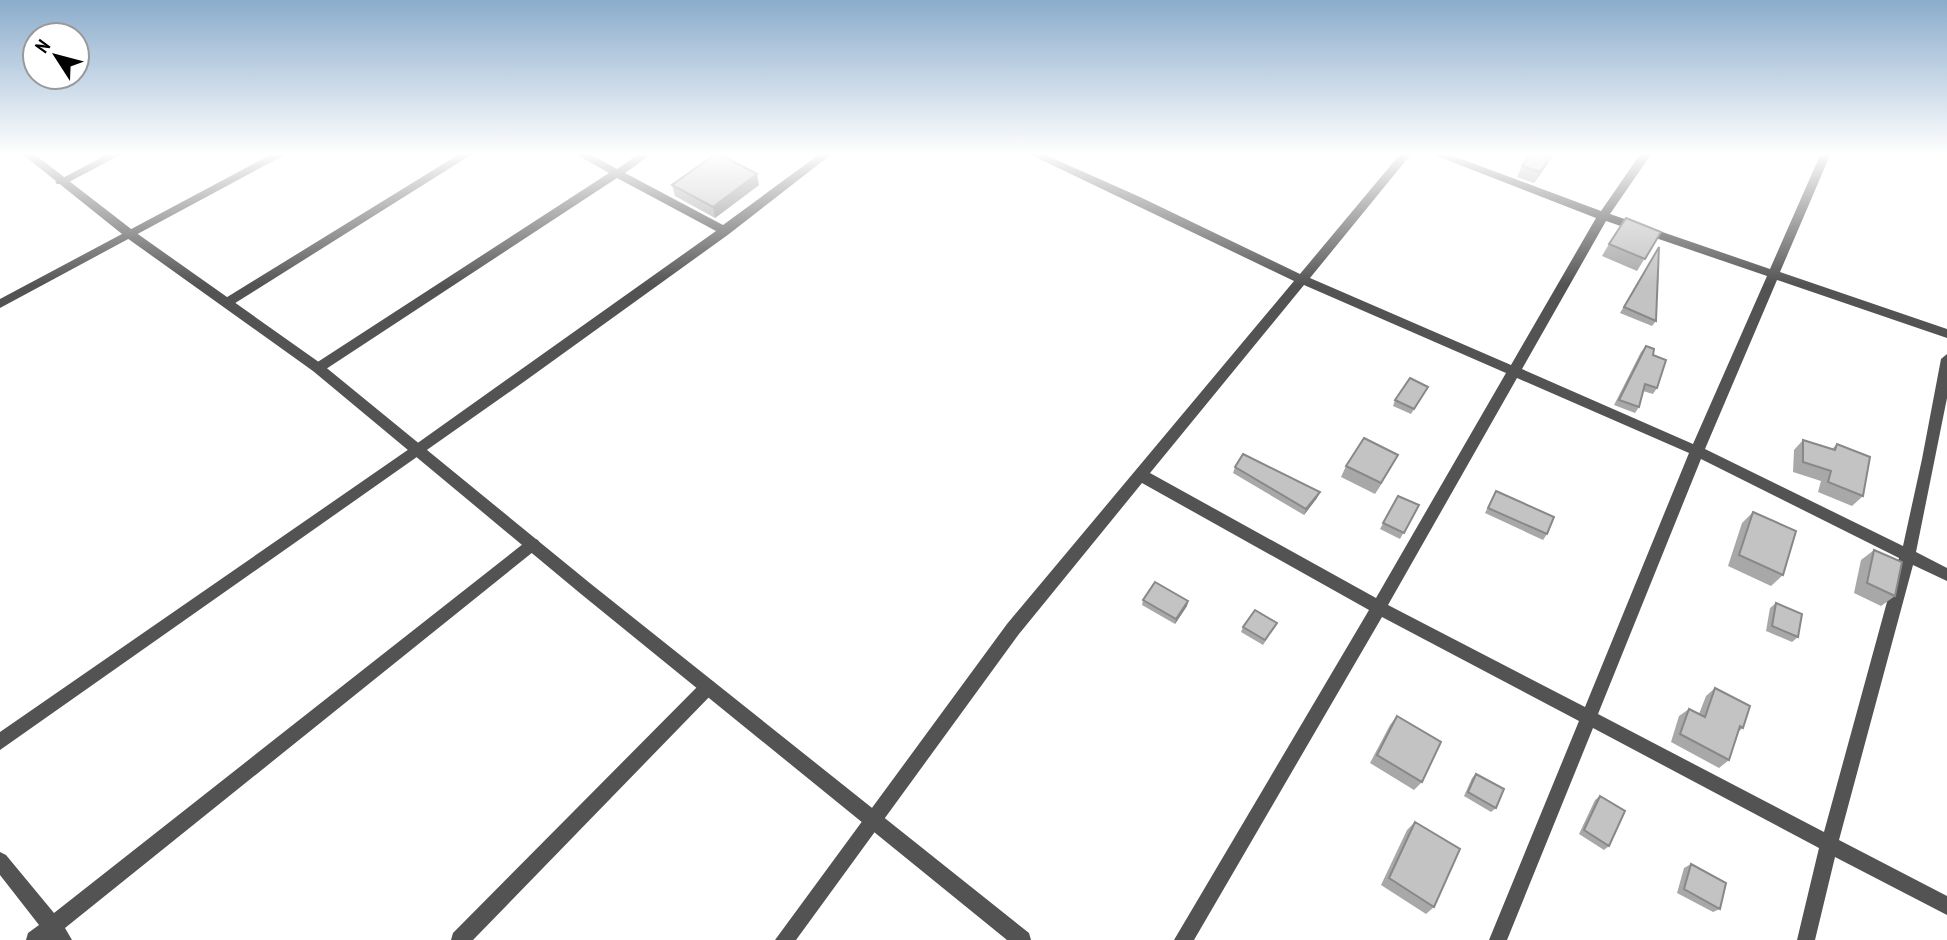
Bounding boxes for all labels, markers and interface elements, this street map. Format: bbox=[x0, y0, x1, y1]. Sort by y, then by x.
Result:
north arrow bbox=[21, 21, 91, 91]
text: N bbox=[30, 35, 55, 57]

